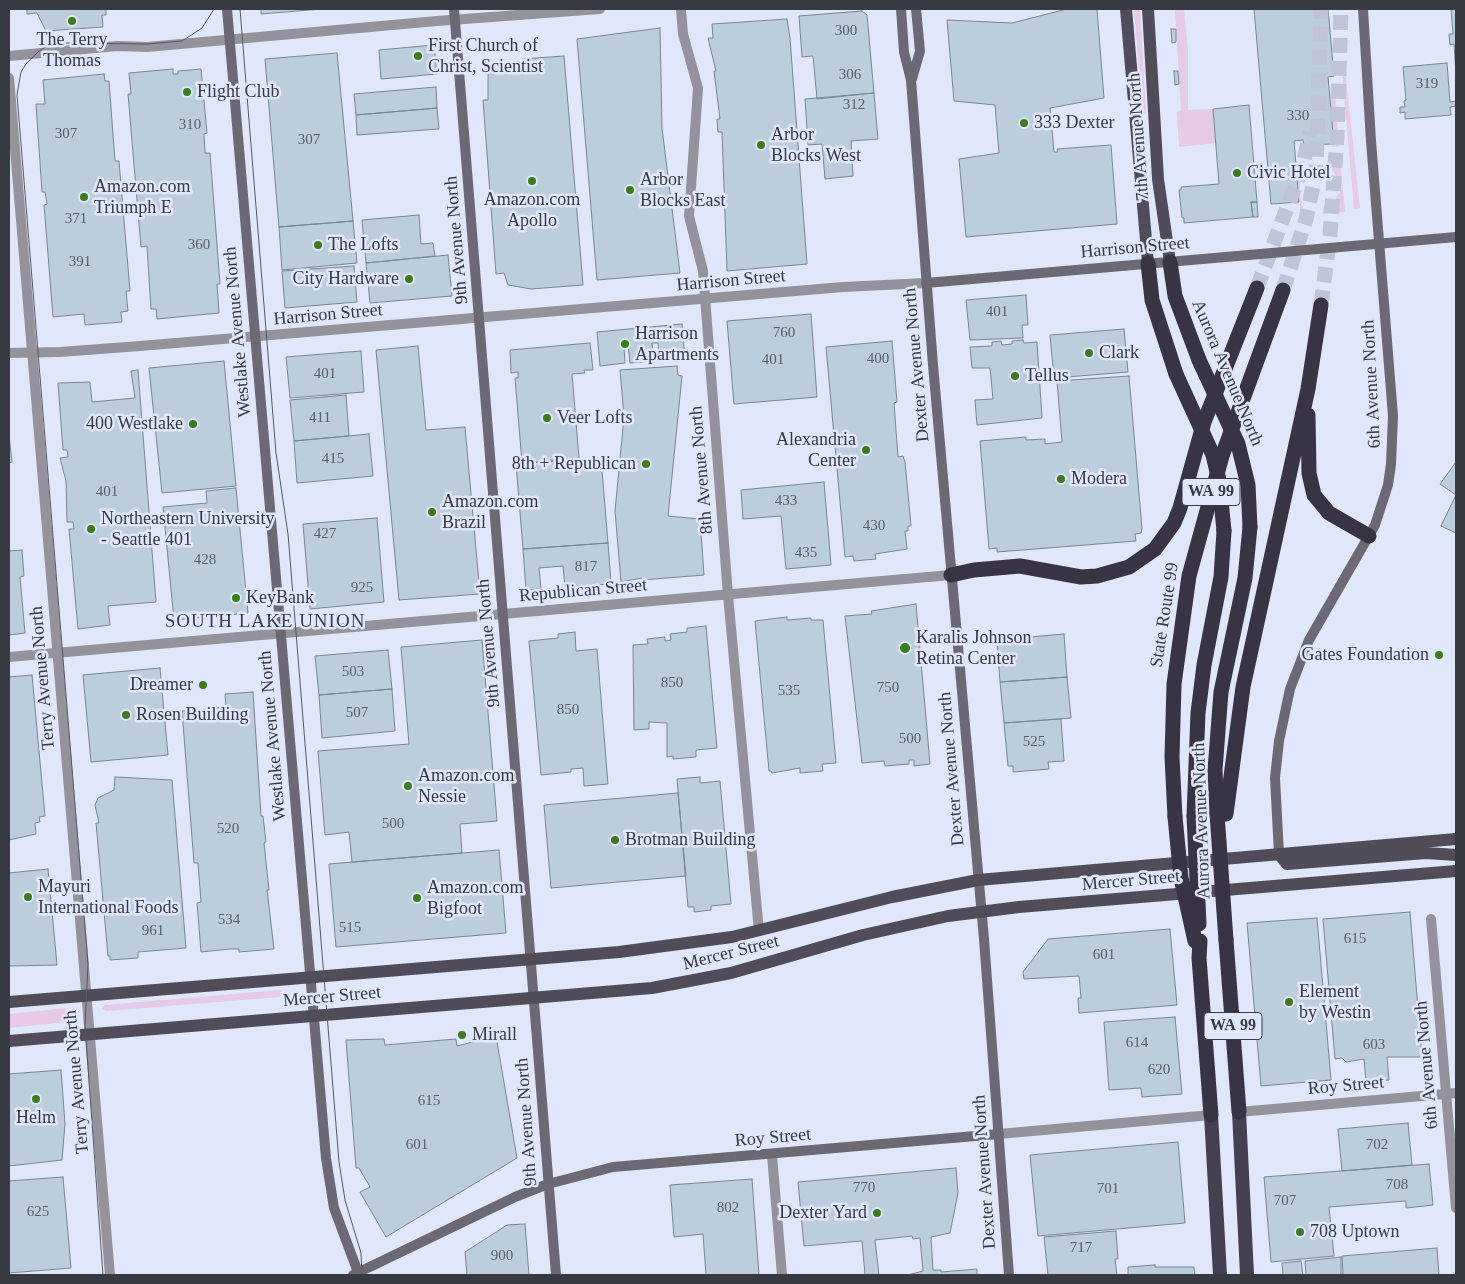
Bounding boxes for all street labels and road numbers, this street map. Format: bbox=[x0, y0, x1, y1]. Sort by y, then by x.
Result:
street label: 7th Avenue North bbox=[1124, 72, 1154, 202]
street label: 9th Avenue North bbox=[441, 175, 473, 305]
street label: Harrison Street bbox=[1080, 232, 1190, 264]
street label: Westlake Avenue North bbox=[220, 246, 256, 418]
street label: Harrison Street bbox=[676, 265, 786, 297]
street label: Dexter Avenue North bbox=[900, 287, 934, 443]
street label: Aurora Avenue North bbox=[1186, 297, 1268, 449]
street label: Harrison Street bbox=[273, 299, 383, 331]
street label: 6th Avenue North bbox=[1358, 319, 1386, 449]
street label: 8th Avenue North bbox=[686, 405, 718, 535]
road number: WA 99 bbox=[1182, 478, 1240, 506]
street label: State Route 99 bbox=[1146, 561, 1184, 669]
street label: Republican Street bbox=[518, 575, 648, 607]
street label: 9th Avenue North bbox=[473, 578, 505, 708]
street label: Terry Avenue North bbox=[26, 605, 60, 751]
street label: Westlake Avenue North bbox=[255, 650, 291, 822]
street label: Dexter Avenue North bbox=[935, 691, 969, 847]
street label: Aurora Avenue North bbox=[1188, 742, 1216, 900]
street label: Mercer Street bbox=[1081, 866, 1181, 896]
street label: Mercer Street bbox=[681, 931, 781, 975]
street label: Mercer Street bbox=[282, 982, 382, 1012]
street label: 6th Avenue North bbox=[1411, 1000, 1443, 1130]
street label: Terry Avenue North bbox=[60, 1009, 94, 1155]
road number: WA 99 bbox=[1204, 1012, 1262, 1040]
street label: 9th Avenue North bbox=[512, 1057, 542, 1187]
street label: Roy Street bbox=[1307, 1072, 1385, 1100]
street label: Dexter Avenue North bbox=[969, 1094, 1001, 1250]
street label: Roy Street bbox=[734, 1124, 812, 1152]

